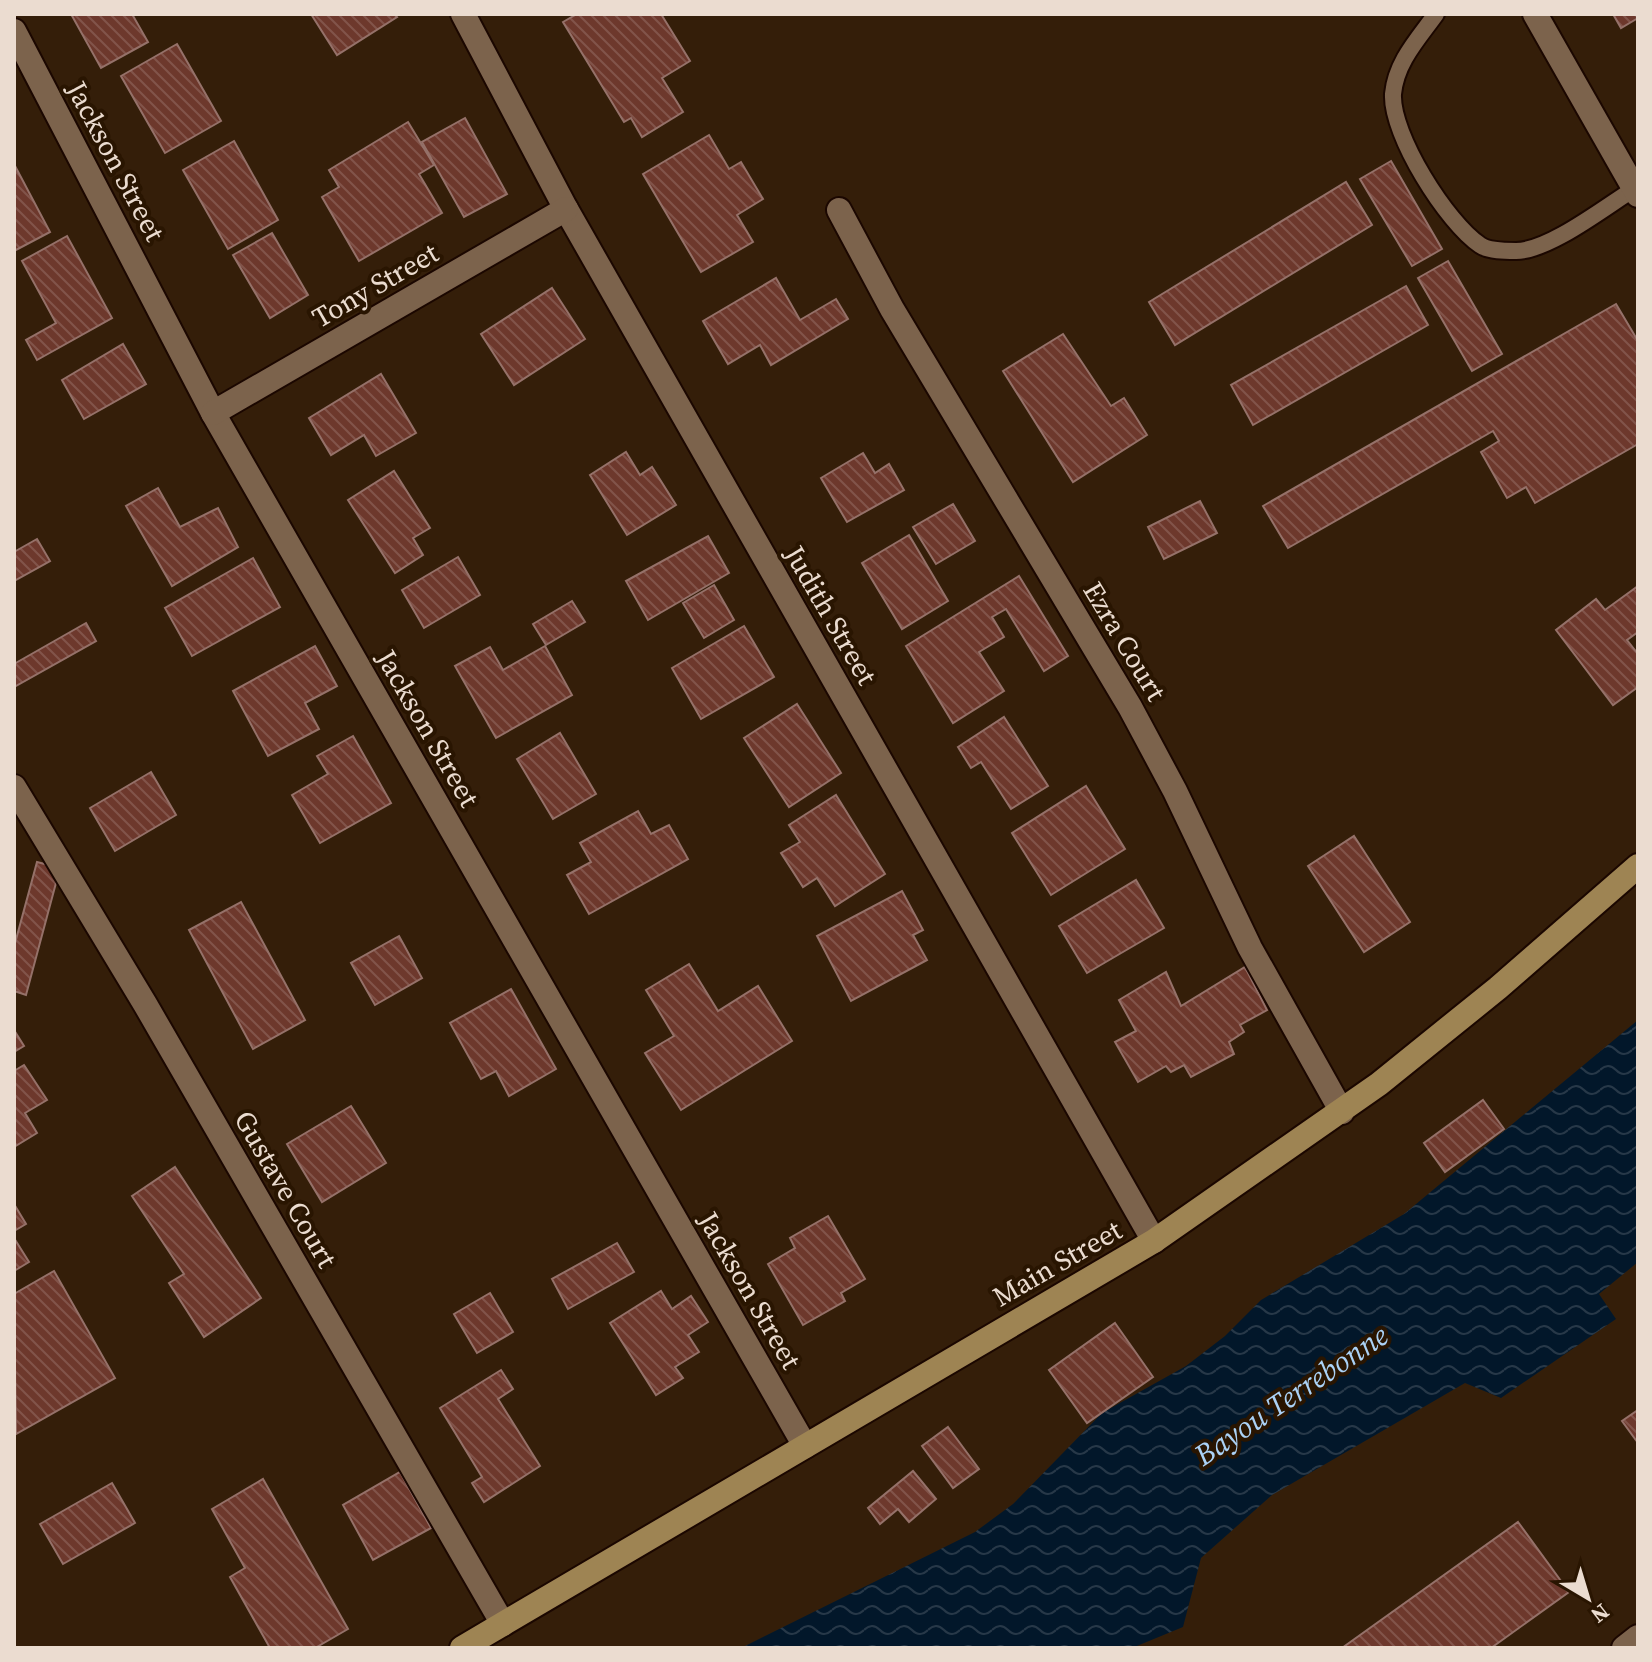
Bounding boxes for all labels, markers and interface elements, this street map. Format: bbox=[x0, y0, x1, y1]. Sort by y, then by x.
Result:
street label: Jackson Street bbox=[57, 74, 174, 248]
street label: Tony Street bbox=[305, 233, 446, 336]
street label: Judith Street bbox=[775, 538, 887, 692]
street label: Ezra Court bbox=[1075, 574, 1176, 708]
street label: Jackson Street bbox=[367, 642, 489, 814]
street label: Gustave Court bbox=[226, 1104, 347, 1275]
street label: Jackson Street bbox=[689, 1204, 811, 1376]
street label: Main Street bbox=[986, 1210, 1129, 1315]
water label: Bayou Terrebonne bbox=[1185, 1315, 1396, 1476]
north arrow bbox=[1548, 1558, 1628, 1638]
text: N bbox=[1585, 1597, 1616, 1631]

